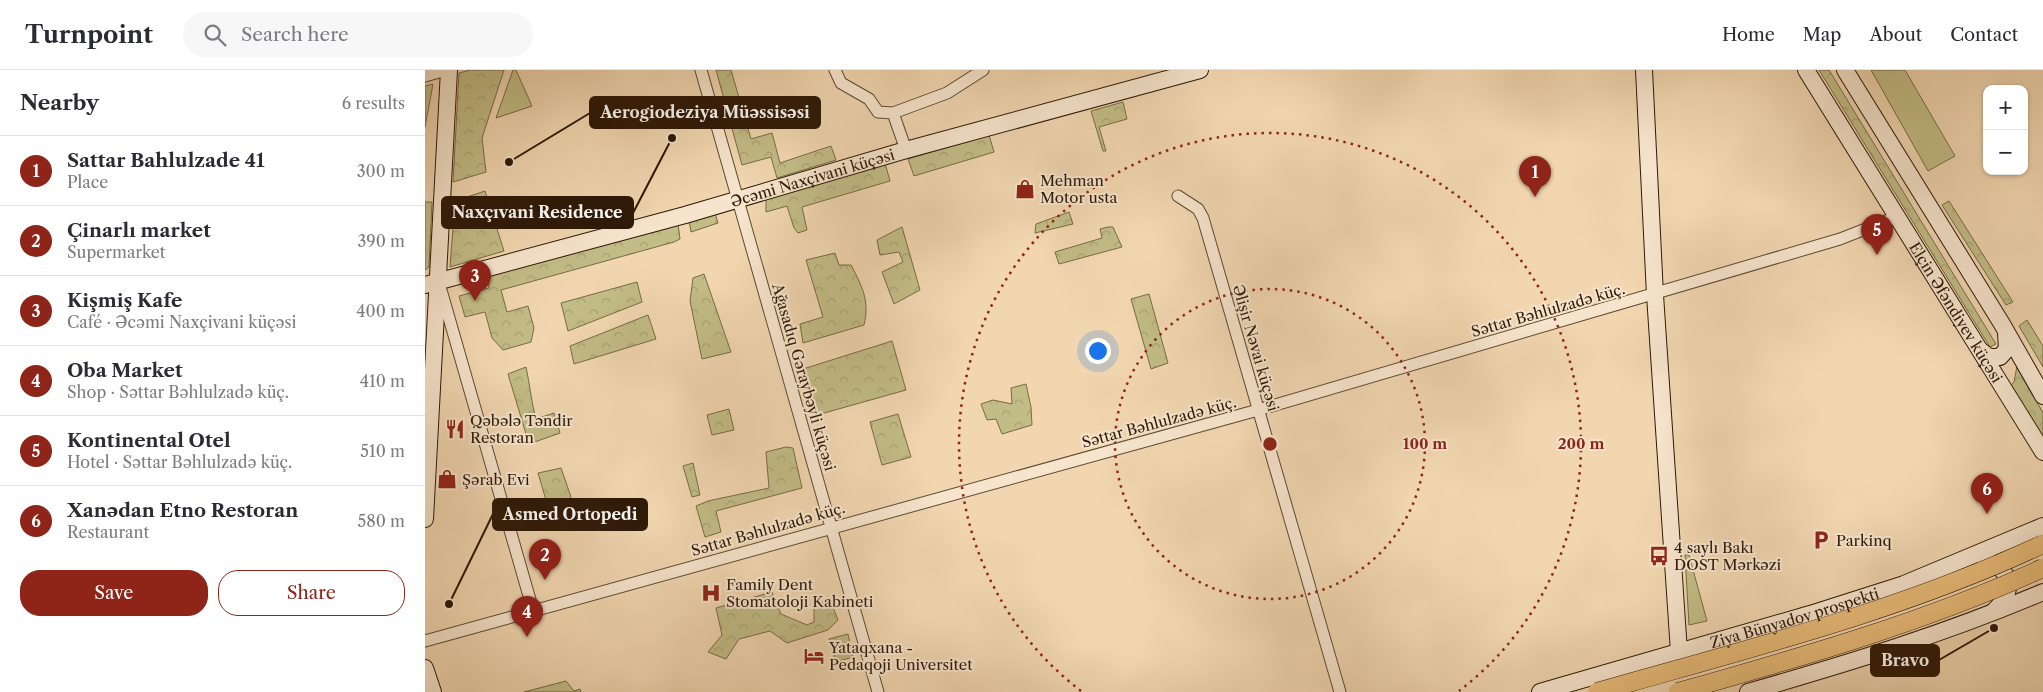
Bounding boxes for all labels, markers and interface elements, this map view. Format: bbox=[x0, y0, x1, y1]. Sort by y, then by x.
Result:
search box bbox=[183, 12, 533, 57]
text: Turnpoint bbox=[25, 20, 153, 49]
icon: search bbox=[201, 21, 229, 49]
text: Search here bbox=[241, 23, 349, 46]
text: Home bbox=[1722, 24, 1775, 46]
text: Map bbox=[1803, 24, 1841, 46]
text: About bbox=[1869, 24, 1922, 46]
text: Contact bbox=[1950, 24, 2018, 46]
map controls bbox=[1983, 85, 2028, 175]
button: + bbox=[1983, 85, 2028, 130]
text: Nearby bbox=[20, 90, 99, 115]
text: 6 results bbox=[342, 93, 405, 113]
callout: Aerogiodeziya Müəssisəsi bbox=[590, 97, 820, 128]
text: Aerogiodeziya Müəssisəsi bbox=[599, 102, 810, 122]
button: − bbox=[1983, 130, 2028, 175]
street label: Əcəmi Naxçivani küçəsi bbox=[728, 144, 897, 211]
text: Sattar Bahlulzade 41 bbox=[67, 149, 265, 172]
pin: 1 bbox=[1519, 156, 1551, 197]
text: 1 bbox=[32, 161, 40, 181]
text: 300 m bbox=[357, 161, 405, 181]
place label: Mehman Motor usta bbox=[1040, 171, 1117, 207]
text: Place bbox=[67, 172, 108, 192]
shop icon: Mehman Motor usta bbox=[1014, 178, 1036, 200]
callout: Naxçıvani Residence bbox=[442, 197, 633, 228]
text: Naxçıvani Residence bbox=[451, 202, 623, 222]
pin: 5 bbox=[1861, 214, 1893, 255]
text: Çinarlı market bbox=[67, 219, 211, 242]
text: 2 bbox=[31, 231, 41, 251]
text: 390 m bbox=[358, 231, 405, 251]
street label: Elçin Əfəndiyev küçəsi bbox=[1905, 238, 2007, 386]
text: Supermarket bbox=[67, 242, 165, 262]
pin: 3 bbox=[459, 260, 491, 301]
street label: Səttar Bəhlulzadə küç. bbox=[1469, 279, 1627, 341]
street label: Ağasadıq Gəraybəyli küçəsi bbox=[768, 280, 840, 473]
street label: Əlişir Nəvai küçəsi bbox=[1229, 282, 1283, 414]
text: Kişmiş Kafe bbox=[67, 289, 182, 312]
text: 3 bbox=[31, 301, 41, 321]
text: 400 m bbox=[356, 301, 405, 321]
text: Café · Əcəmi Naxçivani küçəsi bbox=[67, 312, 296, 332]
your location bbox=[1085, 338, 1111, 364]
text: Oba Market bbox=[67, 359, 183, 382]
text: 4 bbox=[31, 371, 41, 391]
text: 410 m bbox=[360, 371, 405, 391]
text: Shop · Səttar Bəhlulzadə küç. bbox=[67, 382, 289, 402]
street label: Səttar Bəhlulzadə küç. bbox=[1080, 392, 1238, 452]
place label: Qəbələ Təndir Restoran bbox=[470, 411, 573, 447]
restaurant icon: Qəbələ Təndir Restoran bbox=[444, 418, 466, 440]
text: Kontinental Otel bbox=[67, 429, 231, 452]
text: 100 m bbox=[1403, 434, 1447, 453]
text: 200 m bbox=[1558, 434, 1604, 453]
centre of rings bbox=[1261, 435, 1279, 453]
text: 5 bbox=[32, 441, 40, 461]
text: 510 m bbox=[360, 441, 405, 461]
text: Hotel · Səttar Bəhlulzadə küç. bbox=[67, 452, 292, 472]
shop icon: Şərab Evi bbox=[436, 468, 458, 490]
place label: Şərab Evi bbox=[462, 470, 530, 489]
pin: 6 bbox=[1971, 473, 2003, 514]
street label: Səttar Bəhlulzadə küç. bbox=[689, 498, 847, 560]
text: Xanədan Etno Restoran bbox=[67, 499, 298, 522]
callout: Asmed Ortopedi bbox=[493, 499, 647, 530]
text: Asmed Ortopedi bbox=[502, 504, 638, 524]
text: 6 bbox=[31, 511, 41, 531]
text: 580 m bbox=[358, 511, 405, 531]
text: Restaurant bbox=[67, 522, 149, 542]
parking icon: Parkinq bbox=[1810, 529, 1832, 551]
place label: Parkinq bbox=[1836, 531, 1892, 550]
place label: 4 saylı Bakı DOST Mərkəzi bbox=[1674, 538, 1781, 574]
pin: 2 bbox=[529, 539, 561, 580]
bus stop icon: 4 saylı Bakı DOST Mərkəzi bbox=[1648, 545, 1670, 567]
button: Save bbox=[20, 570, 208, 616]
button: Share bbox=[218, 570, 405, 616]
place label: Family Dent Stomatoloji Kabineti bbox=[726, 575, 874, 611]
hospital icon: Family Dent Stomatoloji Kabineti bbox=[700, 582, 722, 604]
street label: Ziya Bünyadov prospekti bbox=[1708, 583, 1882, 652]
pin: 4 bbox=[511, 596, 543, 637]
place label: Yataqxana - Pedaqoji Universitet bbox=[828, 638, 973, 674]
hotel icon: Yataqxana - Pedaqoji Universitet bbox=[803, 645, 825, 667]
callout: Bravo bbox=[1871, 645, 1939, 676]
text: Bravo bbox=[1881, 650, 1929, 670]

